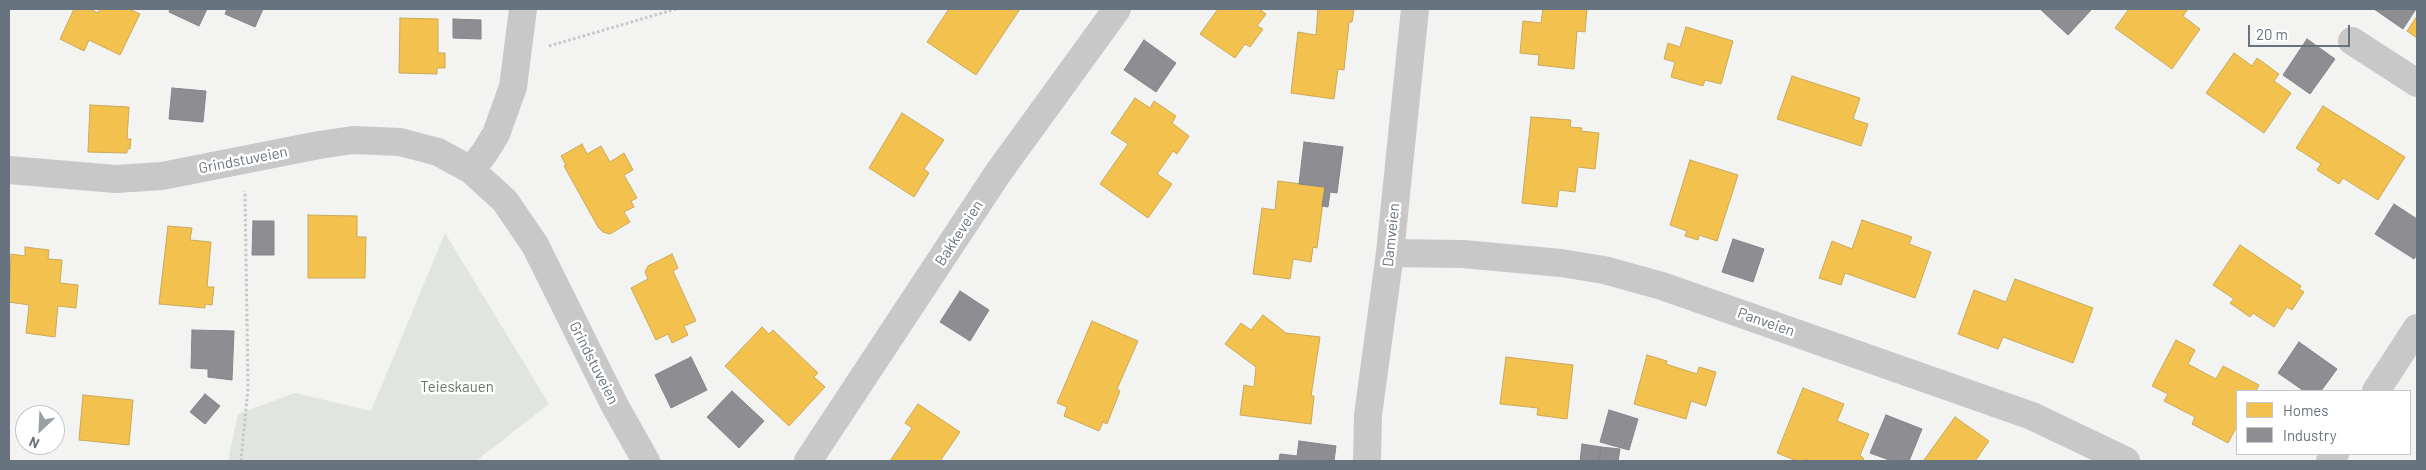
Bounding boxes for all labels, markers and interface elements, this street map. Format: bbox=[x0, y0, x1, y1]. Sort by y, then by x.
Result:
scale bar bbox=[2251, 15, 2354, 47]
text: 20 m bbox=[2256, 25, 2288, 43]
street label: Grindstuveien bbox=[197, 143, 289, 177]
street label: Bakkeveien bbox=[931, 197, 987, 269]
street label: Damveien bbox=[1379, 202, 1403, 268]
street label: Panveien bbox=[1735, 304, 1797, 340]
street label: Grindstuveien bbox=[566, 319, 622, 407]
park label: Teieskauen bbox=[420, 378, 494, 396]
legend bbox=[2236, 390, 2411, 455]
text: Homes bbox=[2283, 401, 2328, 419]
north arrow bbox=[15, 405, 65, 455]
text: Industry bbox=[2283, 426, 2337, 444]
text: N bbox=[26, 433, 42, 453]

